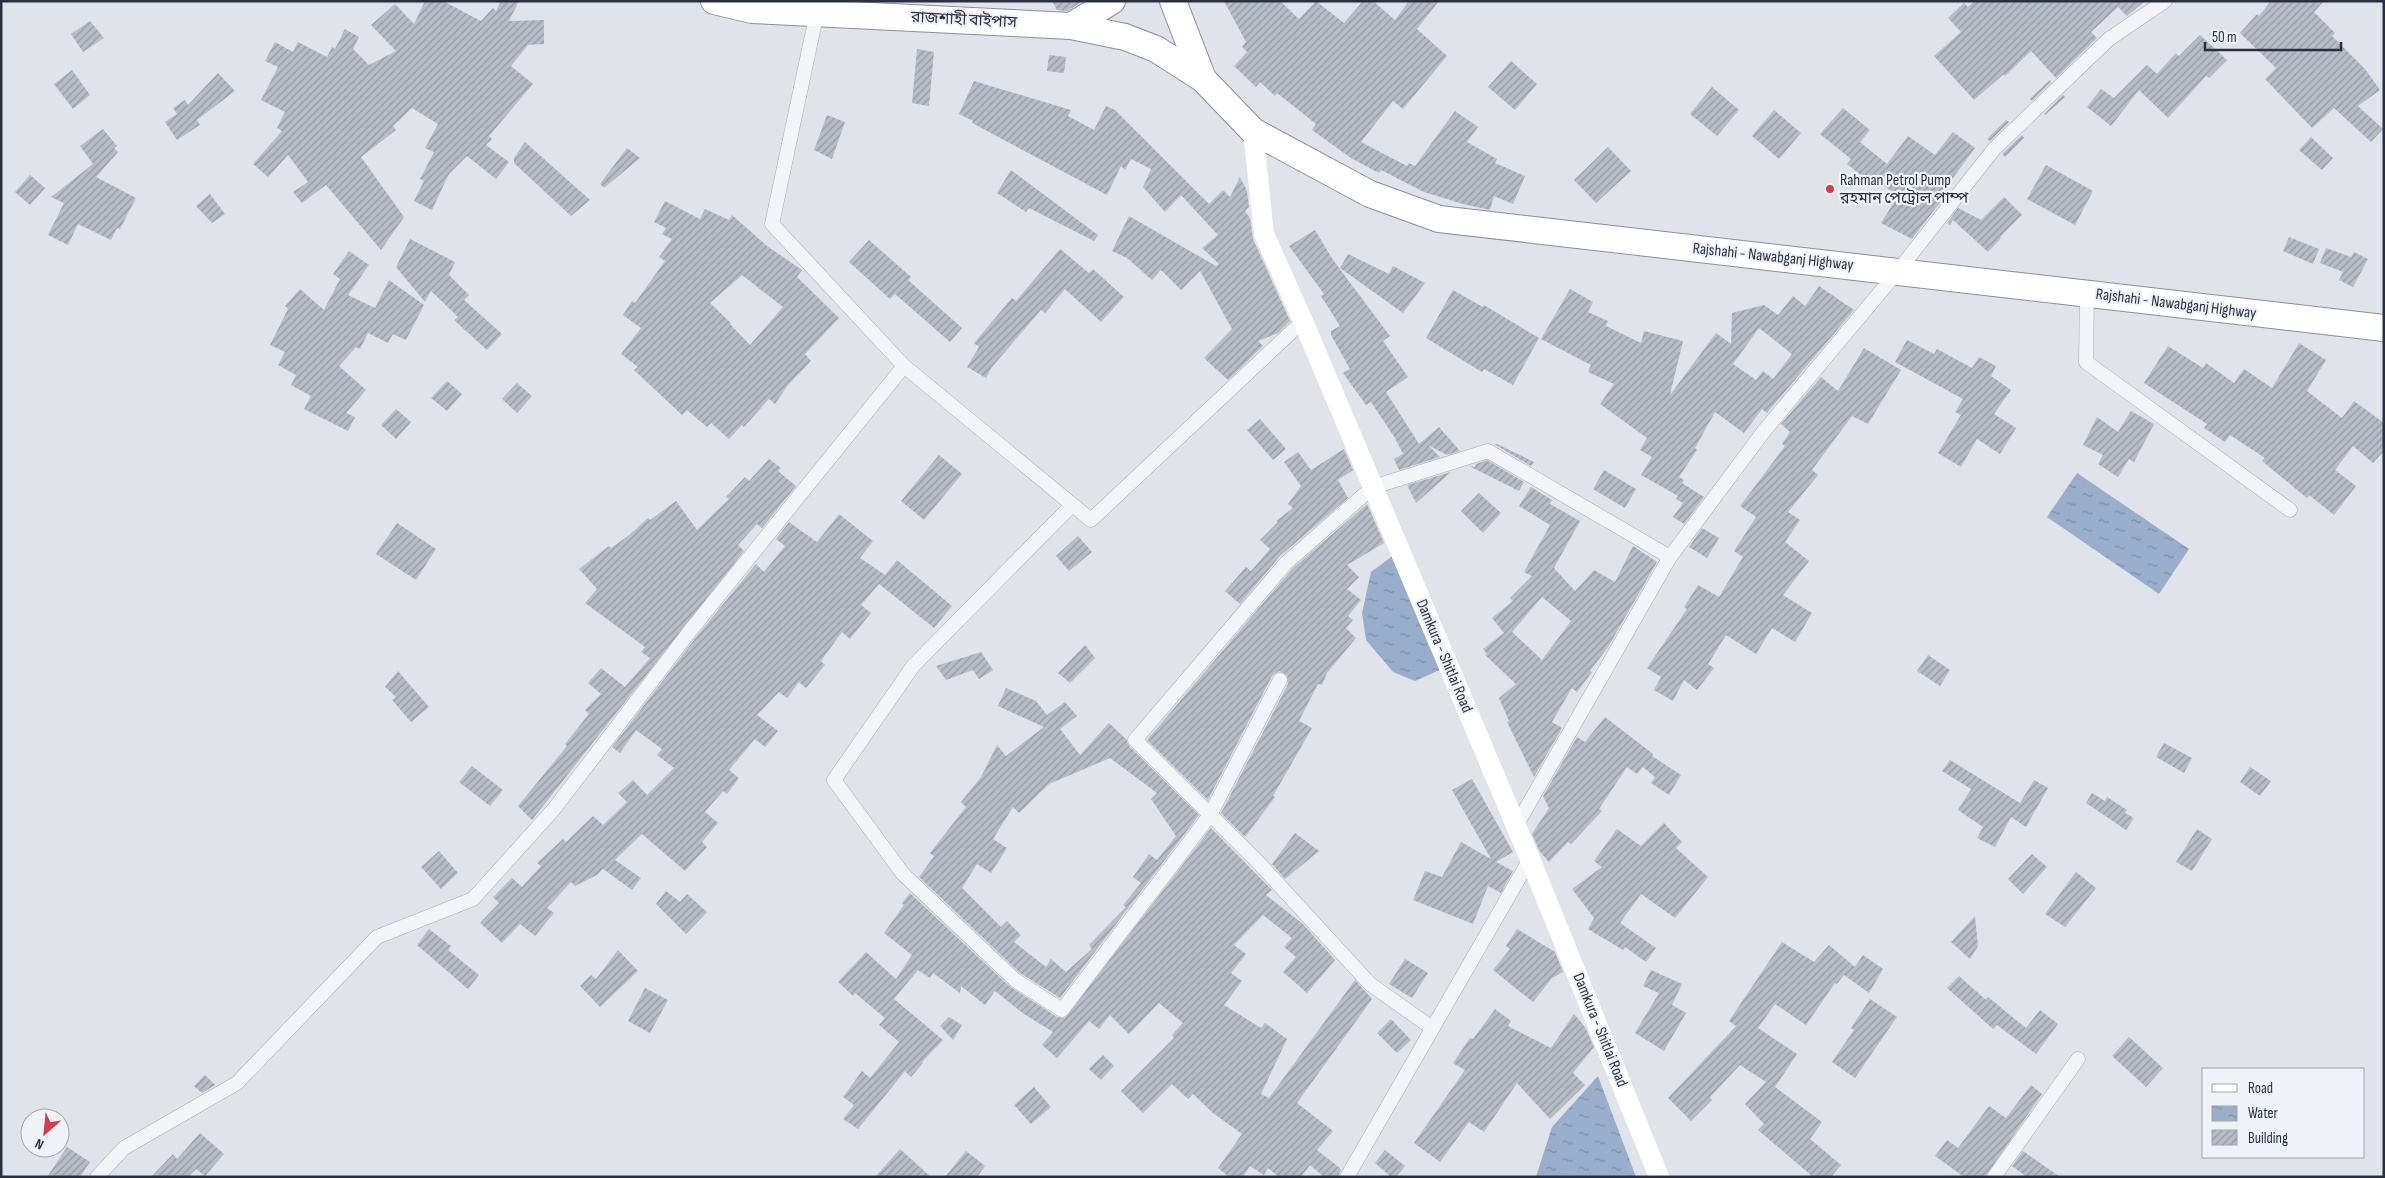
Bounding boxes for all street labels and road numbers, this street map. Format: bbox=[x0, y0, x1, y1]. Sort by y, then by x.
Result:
street label: রাজশাহী বাইপাস bbox=[910, 7, 1019, 32]
street label: Rajshahi - Nawabganj Highway bbox=[1692, 239, 1854, 275]
street label: Rajshahi - Nawabganj Highway bbox=[2095, 285, 2257, 323]
street label: Damkura - Shitlai Road bbox=[1412, 596, 1476, 716]
street label: Damkura - Shitlai Road bbox=[1568, 970, 1632, 1090]

